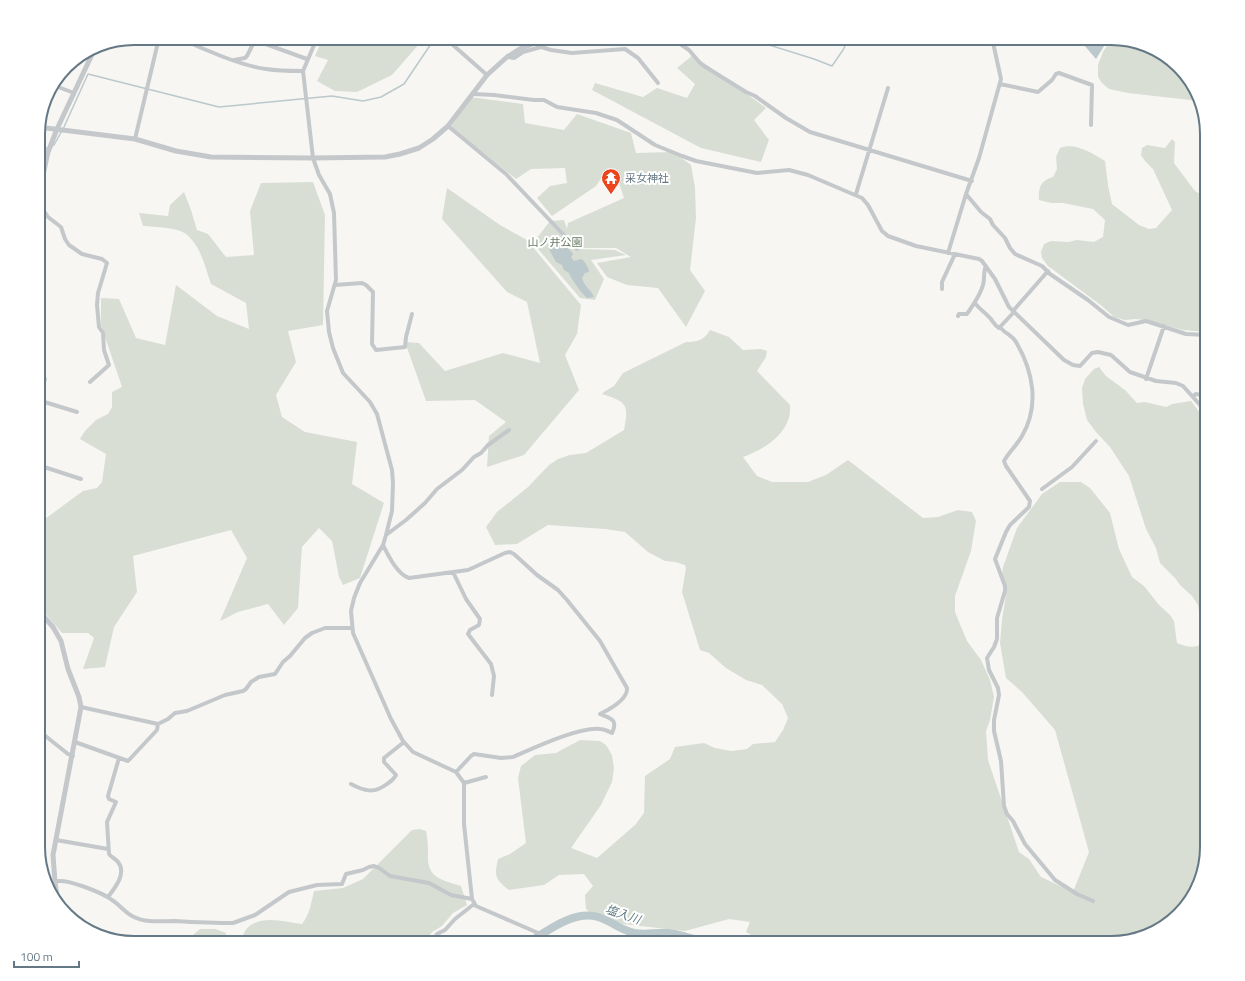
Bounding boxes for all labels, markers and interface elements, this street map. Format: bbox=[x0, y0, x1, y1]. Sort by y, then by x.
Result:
temple icon: 采女神社 bbox=[600, 167, 622, 195]
place label: 采女神社 bbox=[625, 170, 669, 186]
park label: 山ノ井公園 bbox=[528, 234, 583, 250]
water label: 塩入川 bbox=[603, 899, 645, 929]
scale bar bbox=[14, 943, 79, 969]
text: 100 m bbox=[20, 947, 53, 966]

